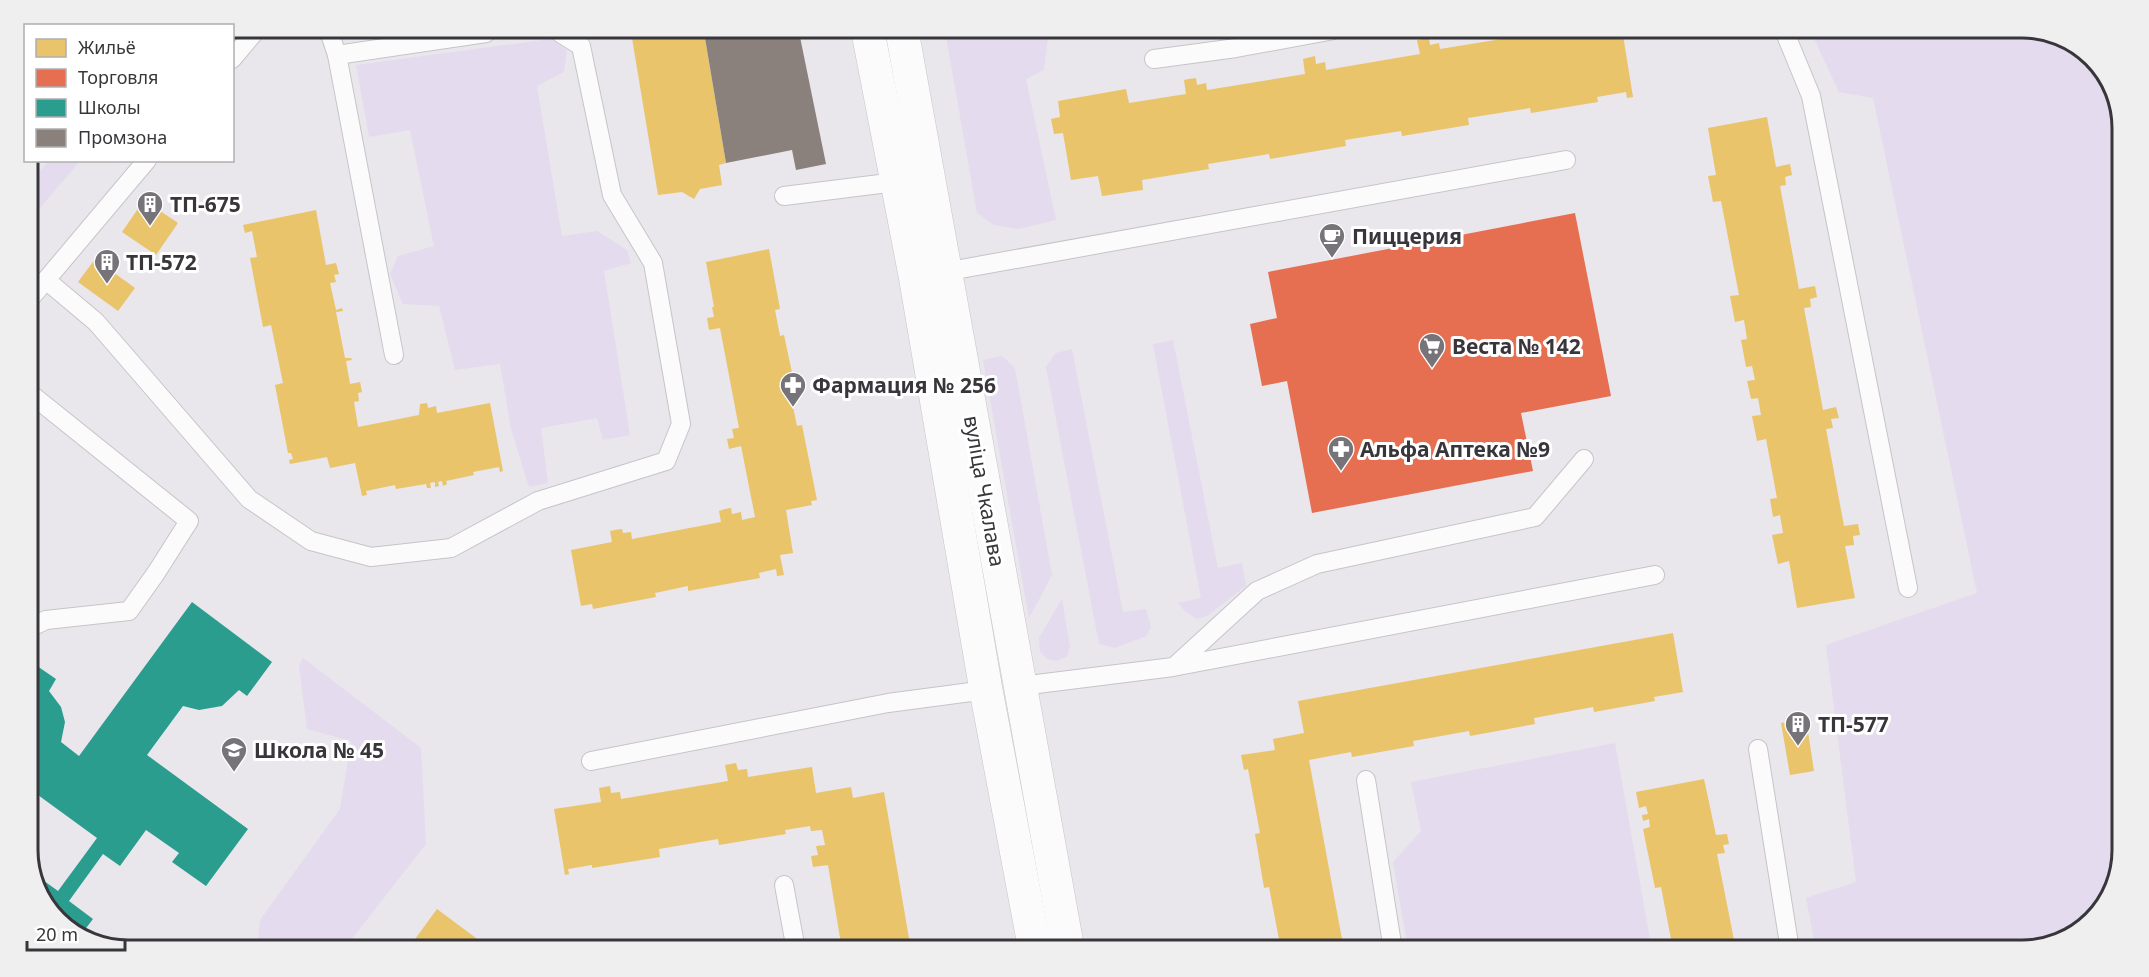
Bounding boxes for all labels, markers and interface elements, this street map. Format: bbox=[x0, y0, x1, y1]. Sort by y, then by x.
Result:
legend bbox=[24, 24, 234, 162]
text: Жильё bbox=[78, 35, 136, 59]
text: Торговля bbox=[78, 65, 158, 89]
text: Школы bbox=[78, 95, 141, 119]
text: Промзона bbox=[78, 125, 167, 149]
building icon: ТП-675 bbox=[135, 189, 165, 227]
place label: ТП-675 bbox=[170, 190, 241, 218]
cafe icon: Пиццерия bbox=[1317, 221, 1347, 259]
place label: Пиццерия bbox=[1352, 222, 1462, 250]
building icon: ТП-572 bbox=[92, 247, 122, 285]
place label: ТП-572 bbox=[126, 248, 197, 276]
supermarket icon: Веста № 142 bbox=[1417, 331, 1447, 369]
place label: Веста № 142 bbox=[1452, 332, 1581, 360]
pharmacy icon: Фармация № 256 bbox=[778, 370, 808, 408]
place label: Фармация № 256 bbox=[812, 371, 996, 399]
street label: вуліца Чкалава bbox=[958, 413, 1012, 569]
pharmacy icon: Альфа Аптека №9 bbox=[1326, 434, 1356, 472]
place label: Альфа Аптека №9 bbox=[1360, 435, 1550, 463]
building icon: ТП-577 bbox=[1783, 709, 1813, 747]
place label: ТП-577 bbox=[1818, 710, 1889, 738]
school or university icon: Школа № 45 bbox=[219, 735, 249, 773]
place label: Школа № 45 bbox=[254, 736, 384, 764]
scale bar bbox=[27, 914, 124, 952]
text: 20 m bbox=[36, 922, 78, 946]

